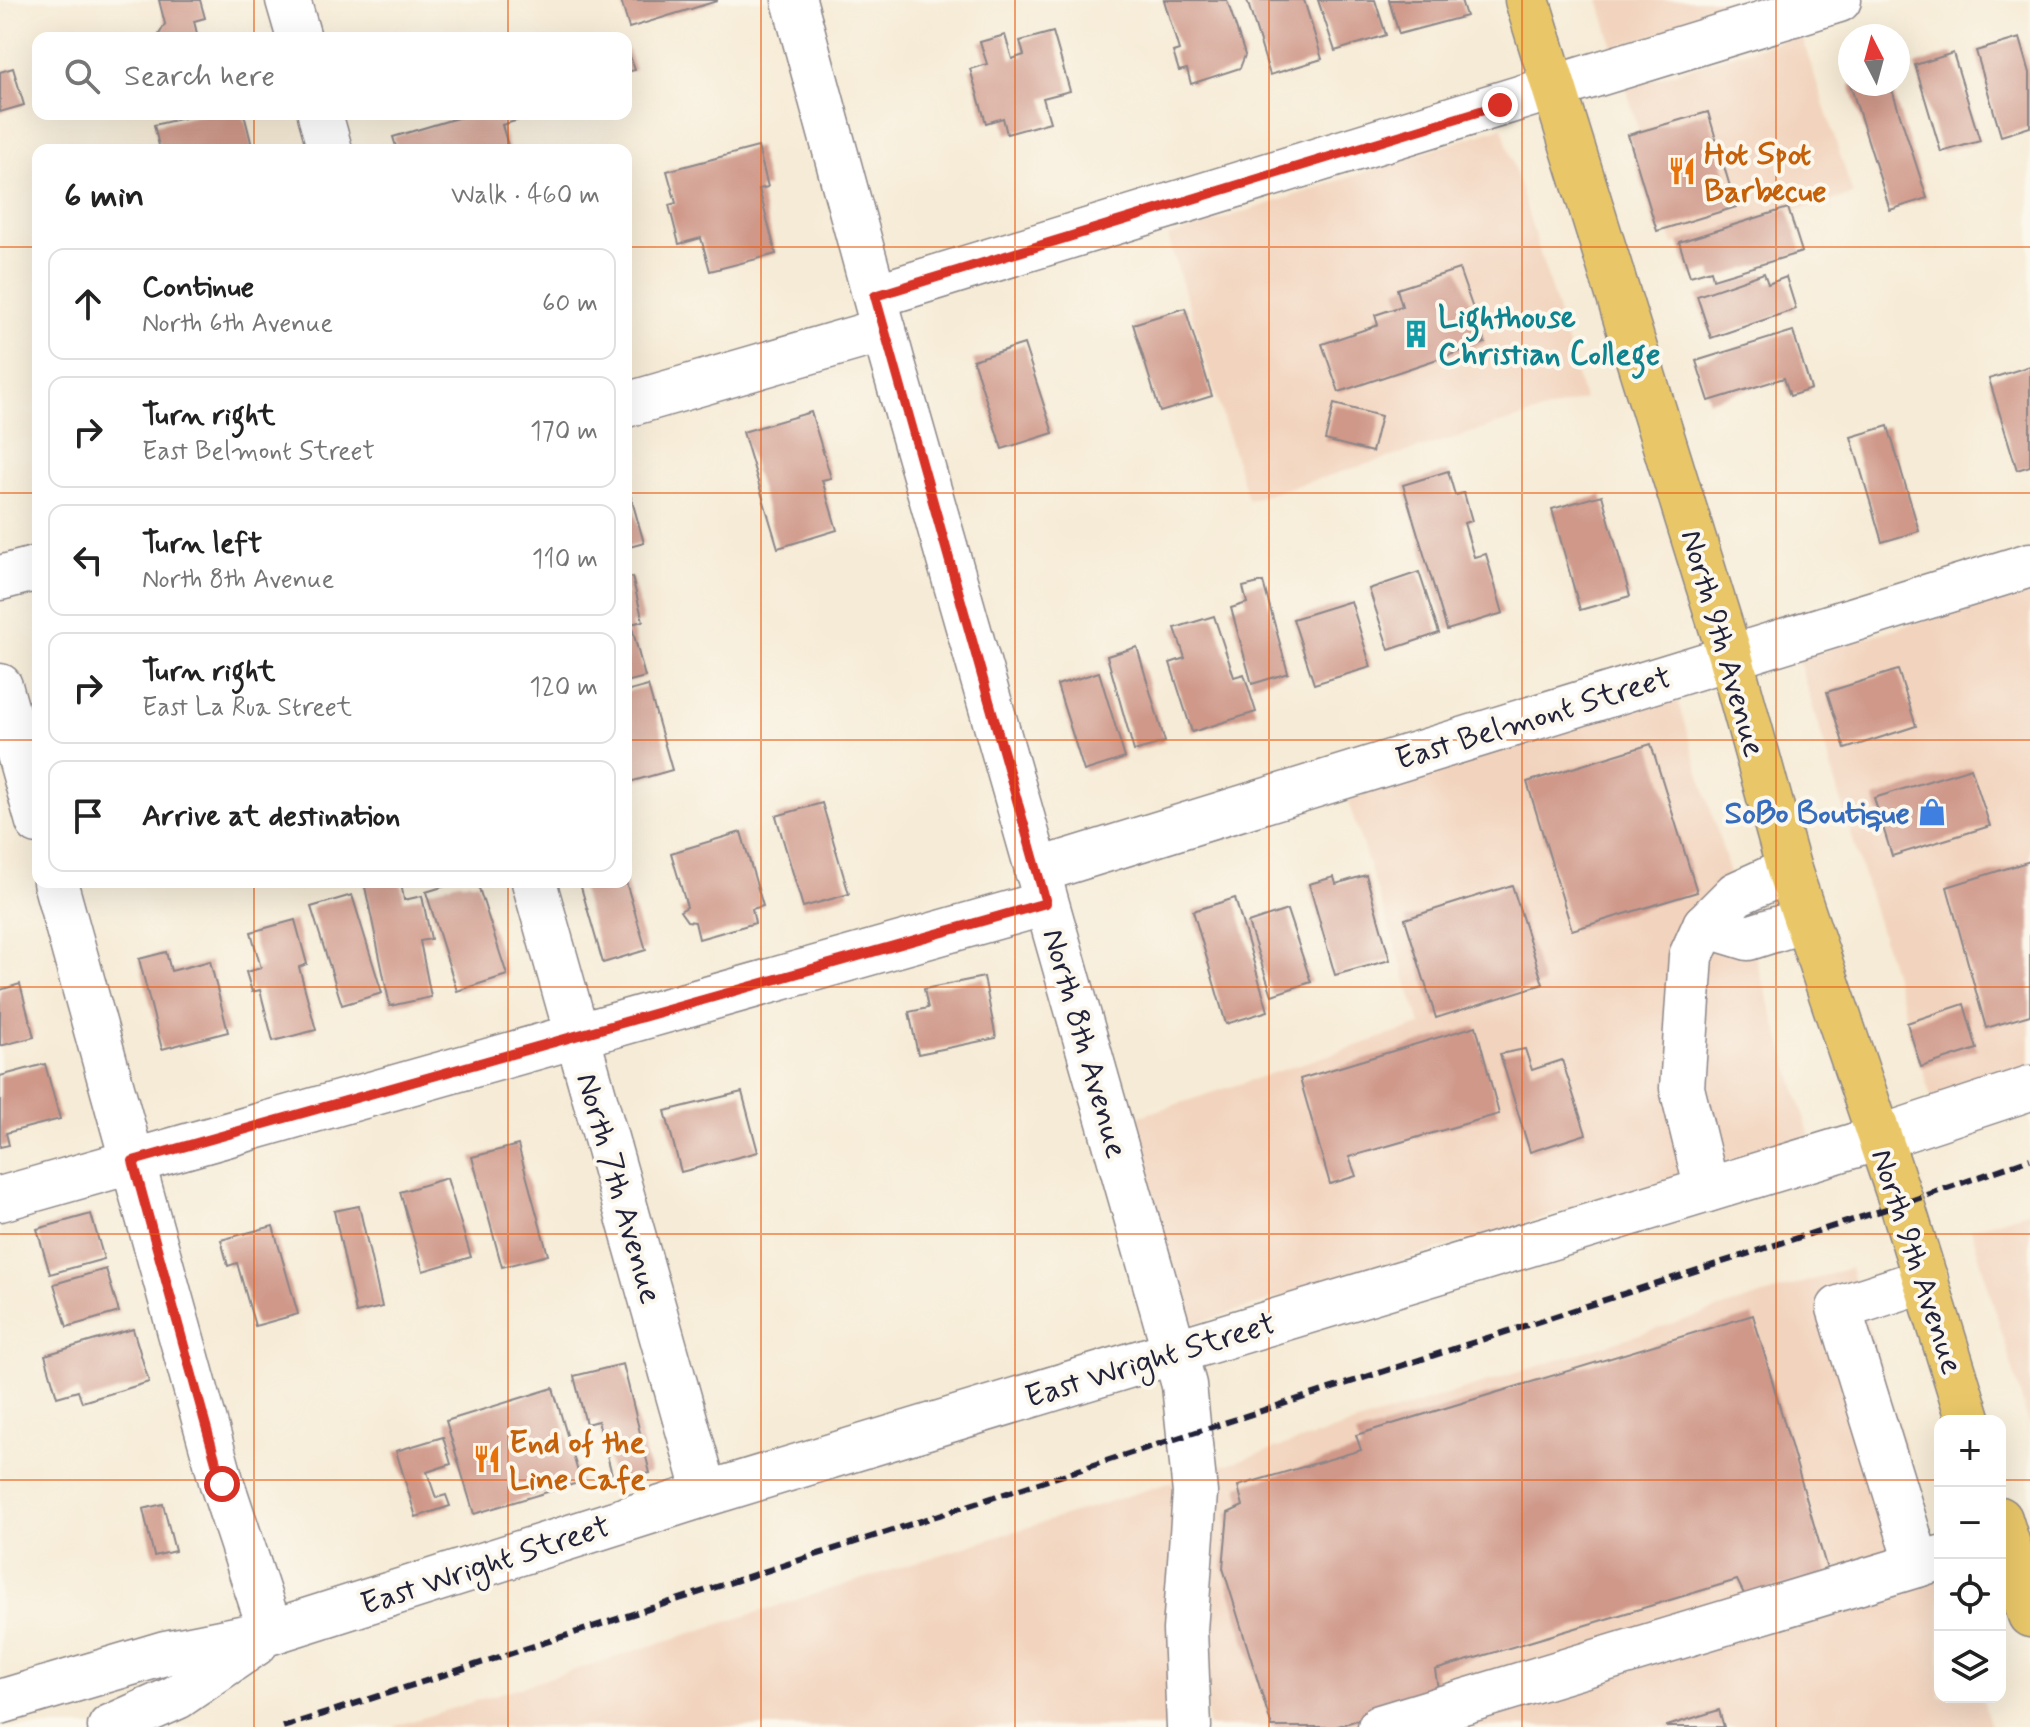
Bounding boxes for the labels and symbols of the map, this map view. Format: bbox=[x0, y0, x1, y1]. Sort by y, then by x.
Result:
north arrow bbox=[1838, 24, 1910, 96]
route end bbox=[1482, 87, 1518, 123]
place label: Hot Spot Barbecue bbox=[1704, 134, 1827, 213]
restaurant icon: Hot Spot Barbecue bbox=[1667, 156, 1697, 186]
place label: Lighthouse Christian College bbox=[1438, 297, 1660, 380]
building icon: Lighthouse Christian College bbox=[1401, 319, 1431, 349]
street label: North 9th Avenue bbox=[1670, 525, 1775, 762]
street label: East Belmont Street bbox=[1390, 657, 1677, 781]
place label: SoBo Boutique bbox=[1725, 793, 1910, 835]
shop icon: SoBo Boutique bbox=[1917, 797, 1947, 827]
street label: North 8th Avenue bbox=[1031, 924, 1137, 1163]
street label: North 7th Avenue bbox=[565, 1068, 671, 1309]
street label: North 9th Avenue bbox=[1860, 1144, 1972, 1380]
street label: East Wright Street bbox=[1020, 1303, 1282, 1421]
place label: End of the Line Cafe bbox=[509, 1422, 646, 1501]
restaurant icon: End of the Line Cafe bbox=[472, 1444, 502, 1474]
route start bbox=[204, 1466, 240, 1502]
street label: East Wright Street bbox=[356, 1506, 616, 1628]

